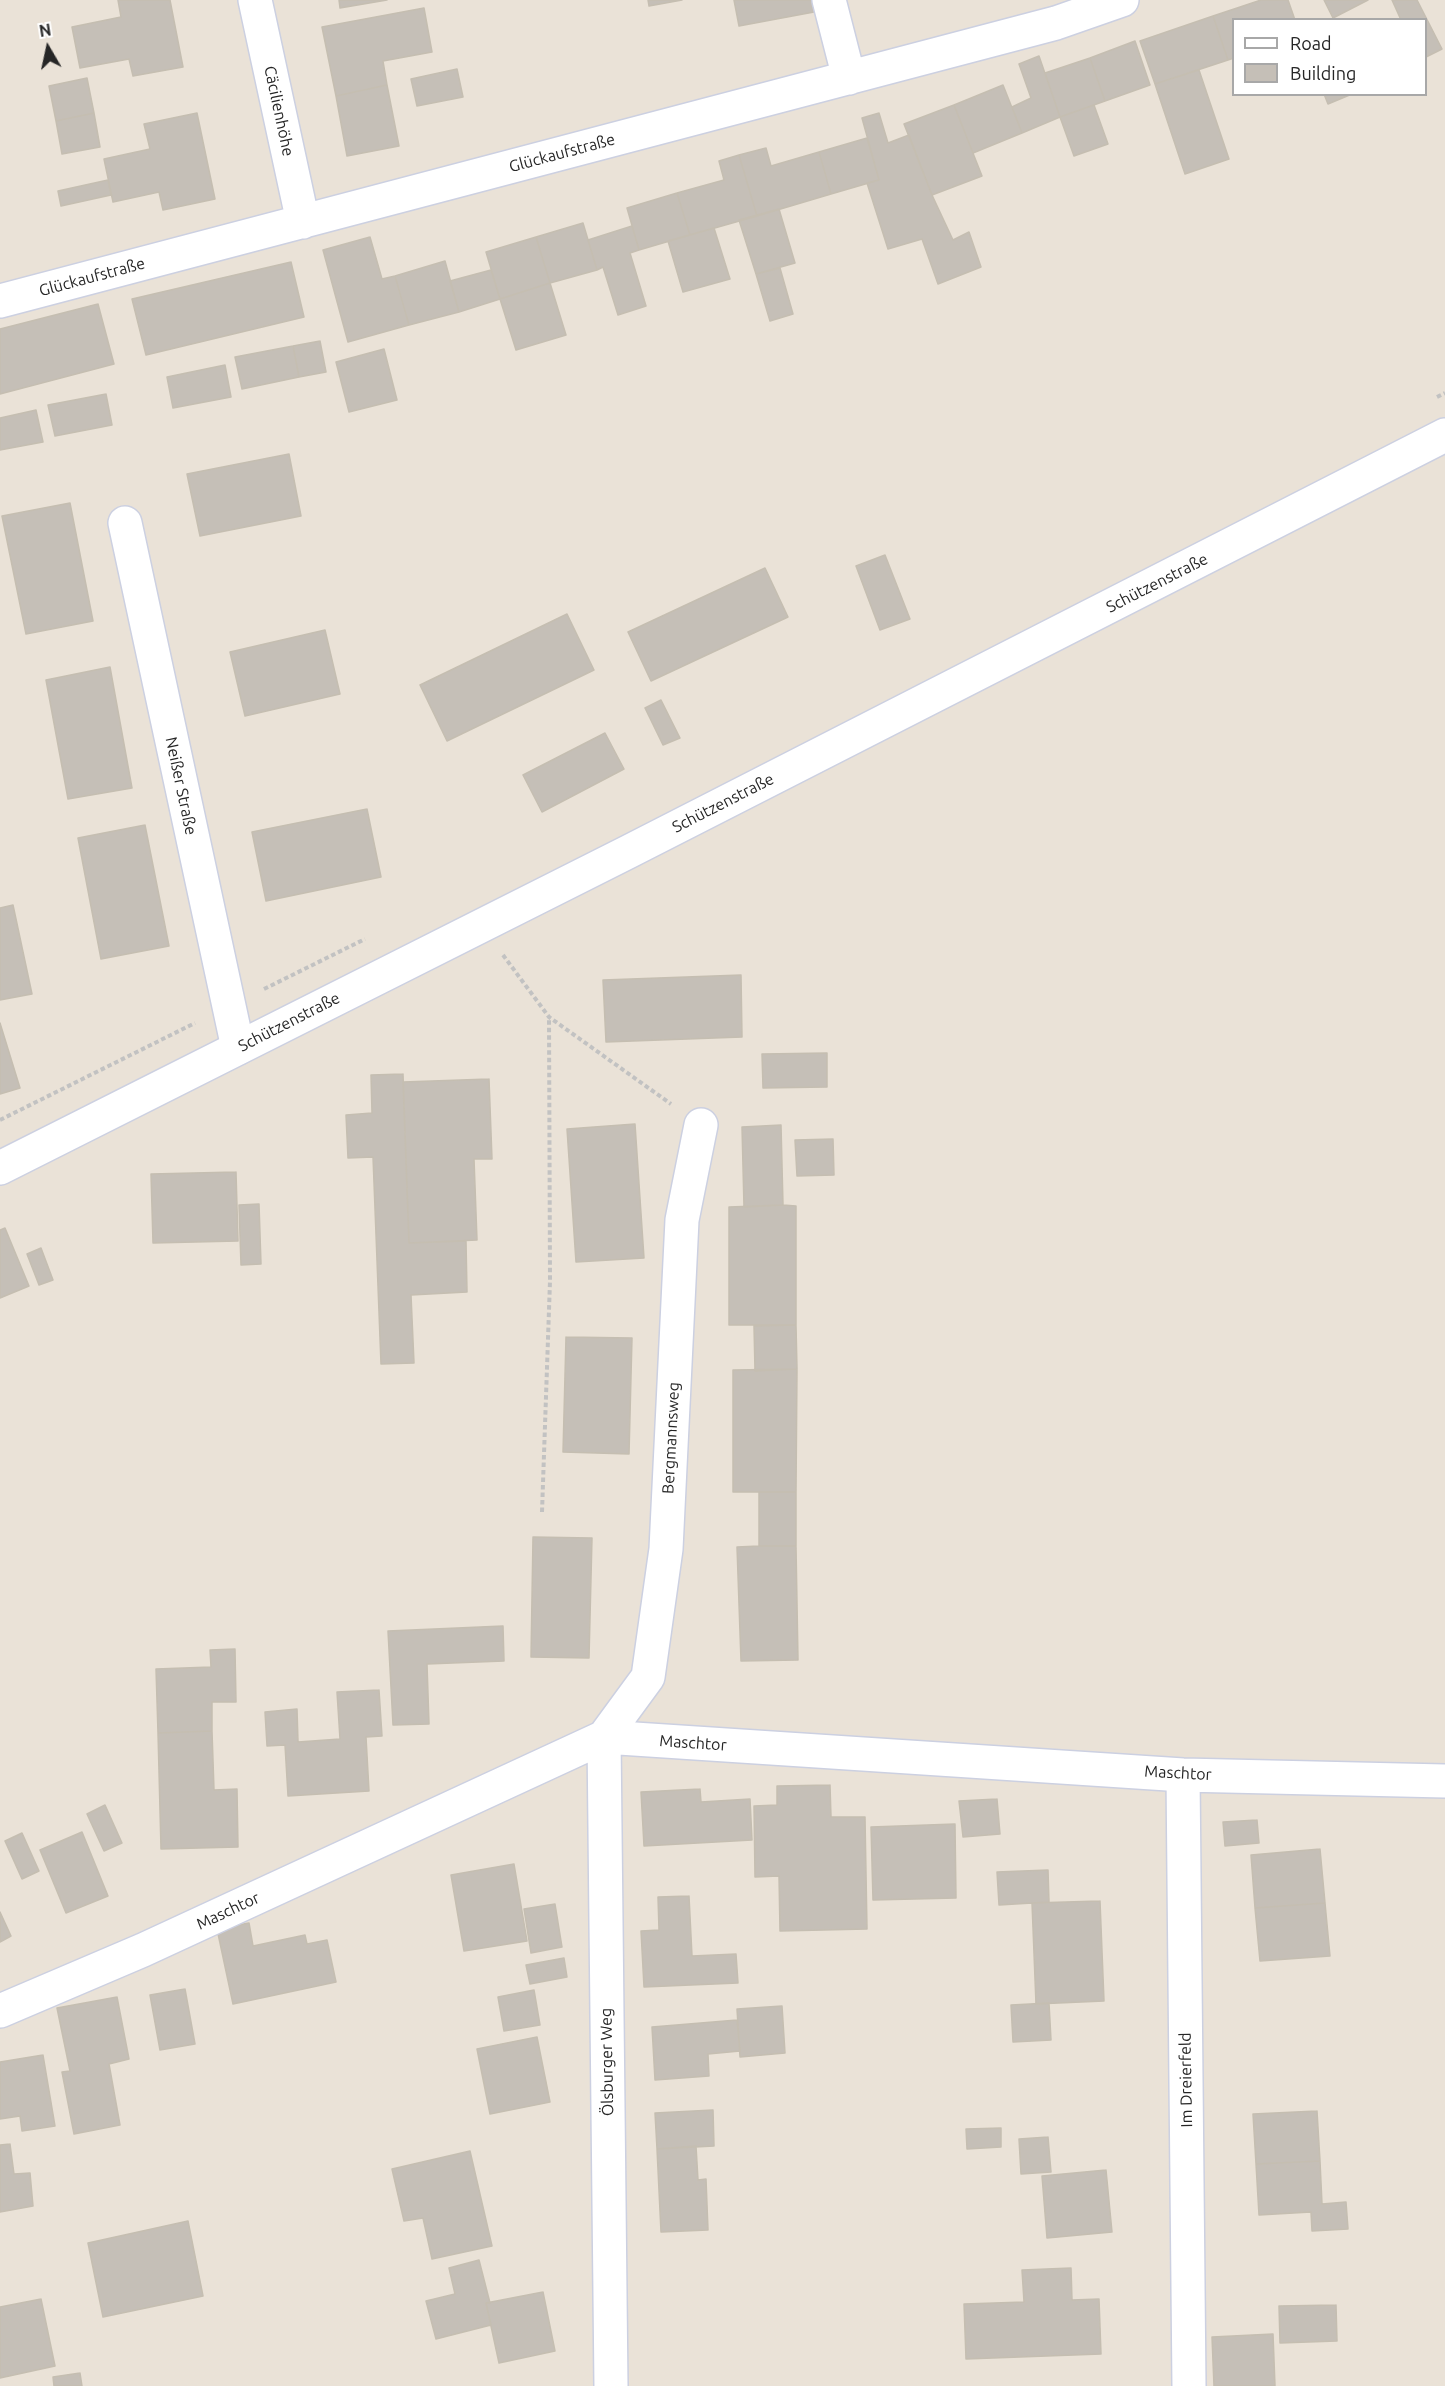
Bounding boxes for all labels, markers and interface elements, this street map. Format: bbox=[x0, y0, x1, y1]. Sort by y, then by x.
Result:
north arrow bbox=[18, 18, 78, 78]
legend bbox=[1232, 18, 1427, 96]
text: N bbox=[38, 20, 52, 40]
text: Road bbox=[1290, 33, 1332, 53]
text: Building bbox=[1290, 63, 1356, 83]
street label: Cäcilienhöhe bbox=[260, 64, 298, 158]
street label: Glückaufstraße bbox=[507, 130, 617, 176]
street label: Glückaufstraße bbox=[37, 254, 147, 300]
street label: Schützenstraße bbox=[1103, 549, 1211, 617]
street label: Neißer Straße bbox=[161, 735, 201, 837]
street label: Schützenstraße bbox=[669, 769, 777, 837]
street label: Schützenstraße bbox=[235, 988, 343, 1056]
street label: Bergmannsweg bbox=[658, 1382, 684, 1494]
street label: Maschtor bbox=[659, 1731, 727, 1755]
street label: Maschtor bbox=[1144, 1762, 1212, 1784]
street label: Maschtor bbox=[193, 1888, 263, 1934]
street label: Ölsburger Weg bbox=[596, 2008, 618, 2116]
street label: Im Dreierfeld bbox=[1176, 2032, 1196, 2128]

